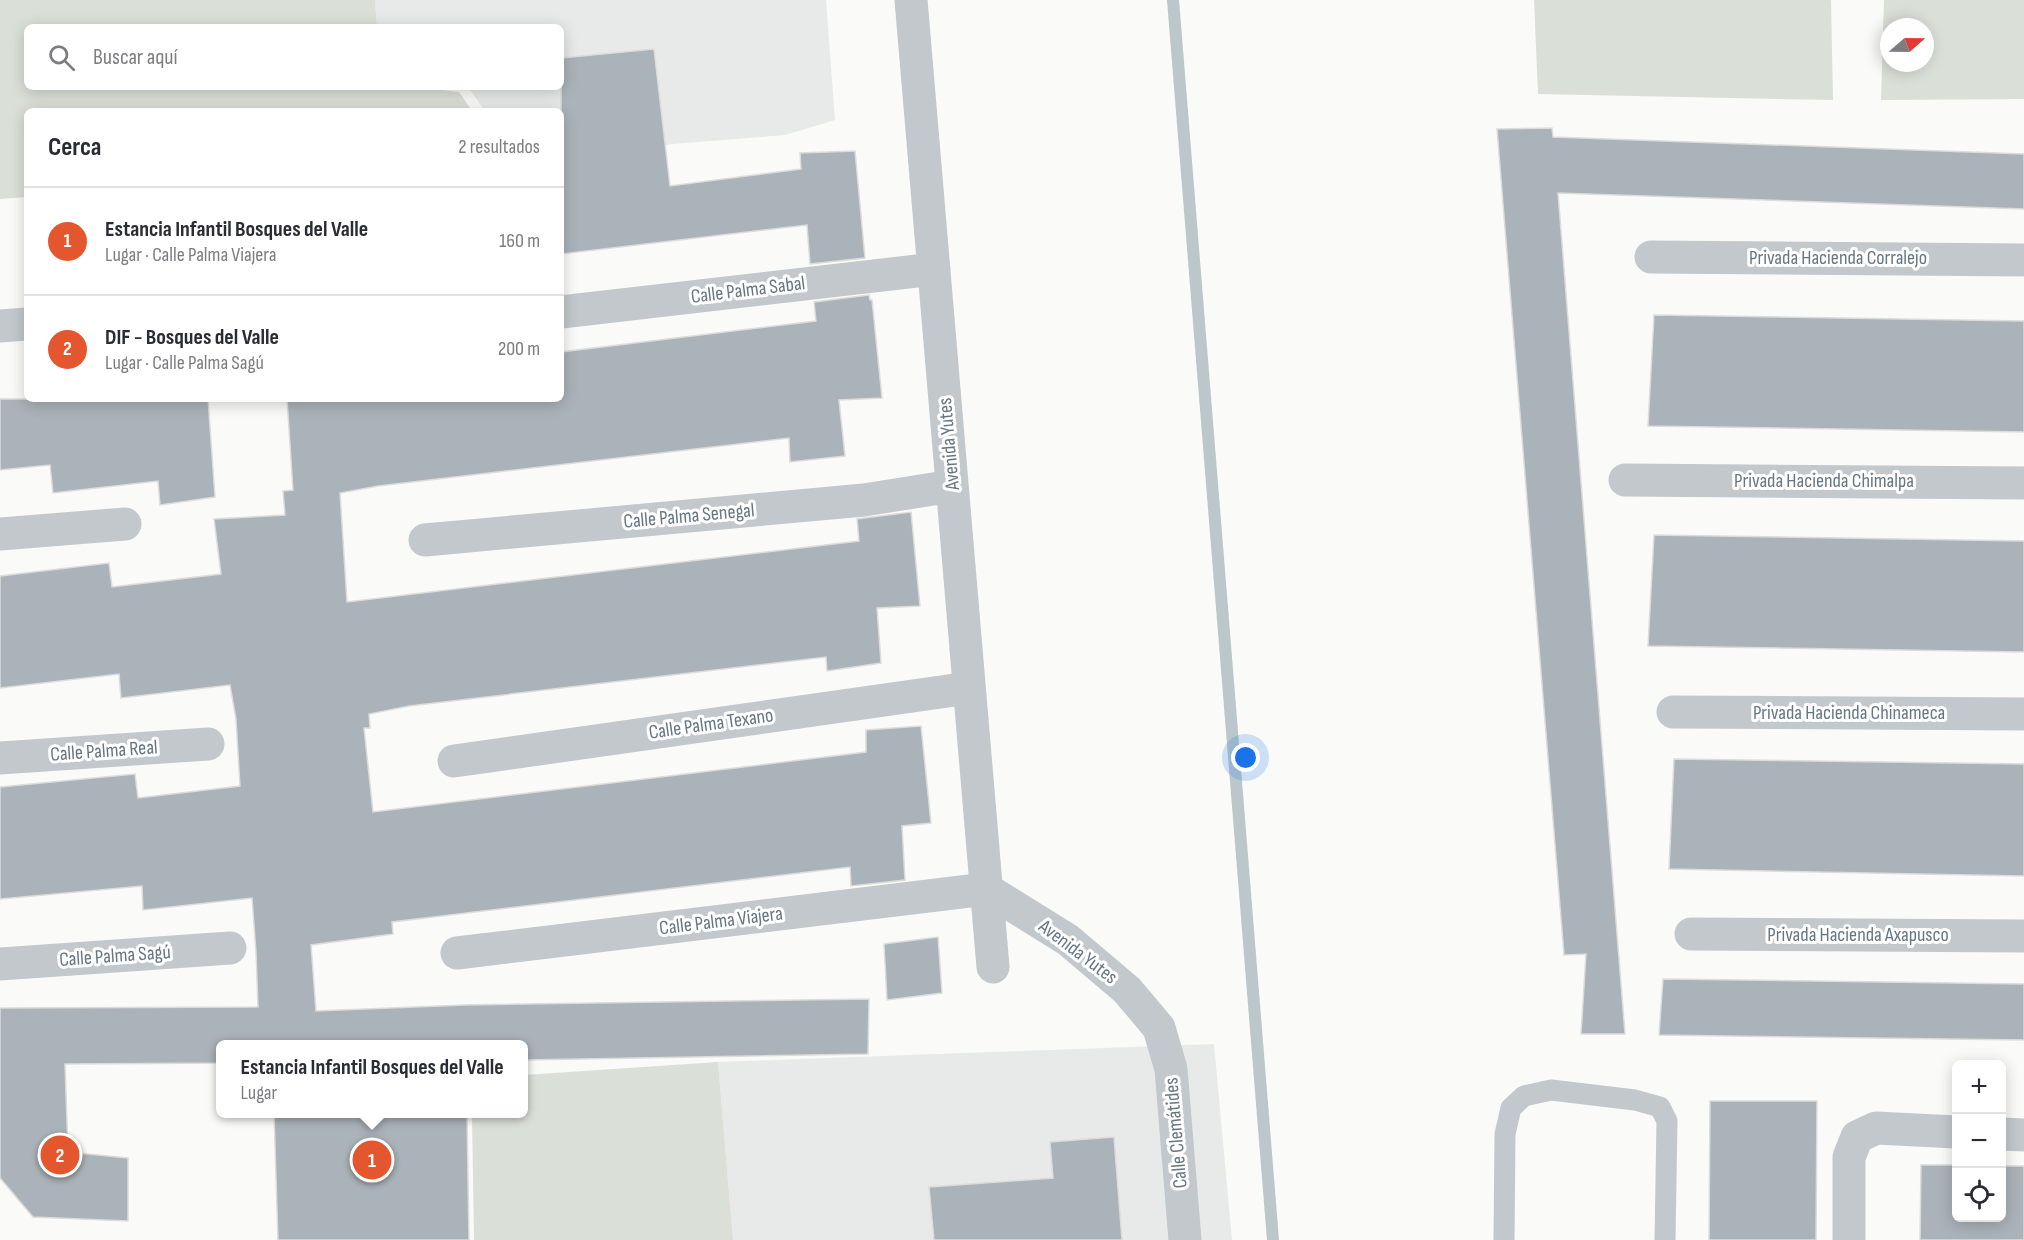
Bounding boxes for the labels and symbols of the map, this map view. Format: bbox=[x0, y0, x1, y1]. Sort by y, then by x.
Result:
north arrow bbox=[1880, 18, 1934, 72]
street label: Privada Hacienda Corralejo bbox=[1749, 246, 1927, 270]
street label: Calle Palma Sabal bbox=[689, 271, 807, 309]
street label: Avenida Yutes bbox=[933, 397, 965, 492]
street label: Privada Hacienda Chimalpa bbox=[1734, 469, 1914, 493]
street label: Calle Palma Senegal bbox=[623, 498, 755, 534]
street label: Privada Hacienda Chinameca bbox=[1753, 701, 1945, 725]
street label: Calle Palma Texano bbox=[647, 703, 775, 745]
street label: Calle Palma Real bbox=[50, 735, 158, 767]
your location bbox=[1231, 743, 1260, 772]
street label: Calle Palma Viajera bbox=[658, 902, 784, 940]
street label: Avenida Yutes bbox=[1033, 914, 1122, 989]
street label: Privada Hacienda Axapusco bbox=[1767, 923, 1949, 947]
street label: Calle Palma Sagú bbox=[58, 940, 172, 972]
street label: Calle Clemátides bbox=[1159, 1077, 1193, 1189]
pin: 2 bbox=[40, 1132, 80, 1178]
pin: 1 bbox=[352, 1138, 392, 1182]

